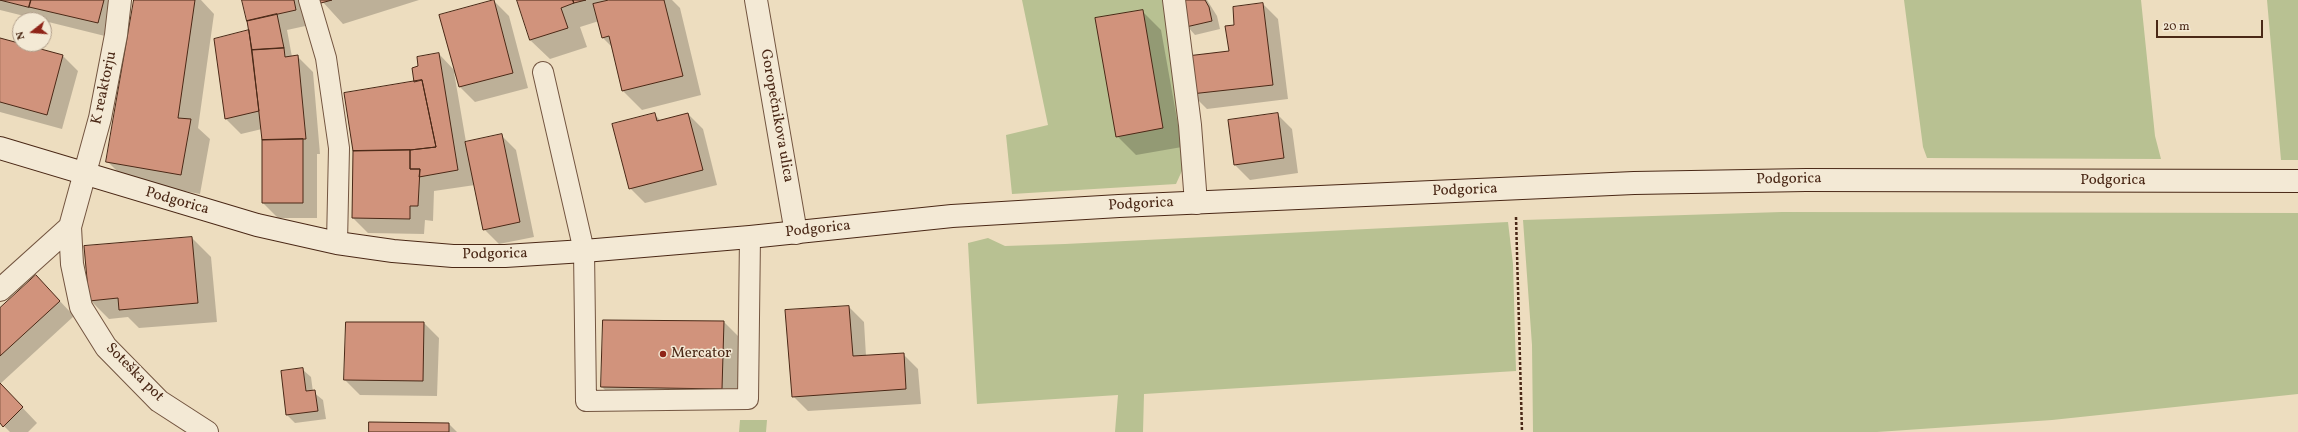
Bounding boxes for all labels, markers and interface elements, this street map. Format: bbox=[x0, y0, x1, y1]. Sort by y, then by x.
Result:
north arrow bbox=[12, 12, 52, 52]
scale bar bbox=[2158, 12, 2265, 38]
text: 20 m bbox=[2163, 19, 2190, 35]
text: N bbox=[13, 29, 29, 41]
street label: Goropečnikova ulica bbox=[755, 48, 797, 184]
street label: K reaktorju bbox=[88, 50, 122, 126]
street label: Podgorica bbox=[1756, 170, 1822, 190]
street label: Podgorica bbox=[2080, 172, 2146, 190]
street label: Podgorica bbox=[1432, 181, 1498, 201]
street label: Podgorica bbox=[143, 184, 211, 220]
street label: Podgorica bbox=[1108, 194, 1174, 216]
street label: Podgorica bbox=[785, 218, 851, 242]
street label: Podgorica bbox=[462, 245, 528, 265]
street label: Soteška pot bbox=[101, 340, 167, 406]
place label: Mercator bbox=[671, 345, 731, 363]
marker: Mercator bbox=[658, 349, 668, 359]

